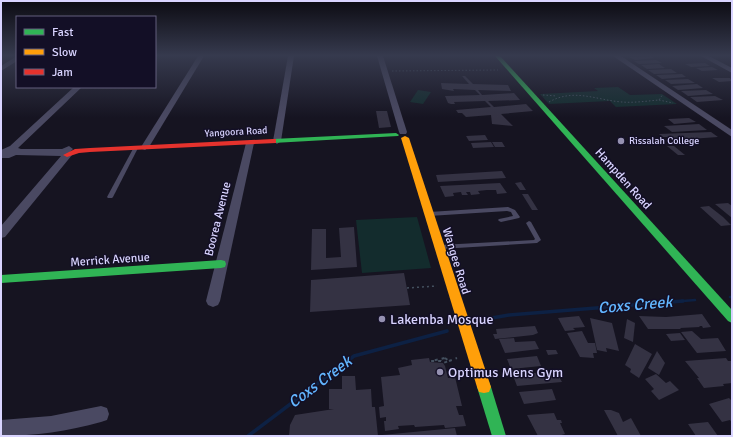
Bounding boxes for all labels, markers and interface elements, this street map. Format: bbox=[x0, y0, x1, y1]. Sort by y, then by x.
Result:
legend bbox=[16, 16, 156, 88]
text: Fast bbox=[52, 25, 73, 40]
text: Slow bbox=[52, 45, 77, 60]
text: Jam bbox=[52, 65, 73, 80]
street label: Yangoora Road bbox=[204, 124, 268, 140]
place label: Rissalah College bbox=[629, 135, 699, 147]
marker: Rissalah College bbox=[616, 136, 626, 146]
street label: Hampden Road bbox=[592, 145, 654, 213]
street label: Boorea Avenue bbox=[202, 180, 234, 258]
street label: Wangee Road bbox=[439, 226, 473, 296]
street label: Merrick Avenue bbox=[70, 250, 150, 270]
water label: Coxs Creek bbox=[597, 292, 675, 318]
place label: Lakemba Mosque bbox=[390, 311, 493, 328]
marker: Lakemba Mosque bbox=[377, 314, 387, 324]
water label: Coxs Creek bbox=[284, 350, 357, 412]
place label: Optimus Mens Gym bbox=[448, 364, 563, 381]
marker: Optimus Mens Gym bbox=[435, 367, 445, 377]

